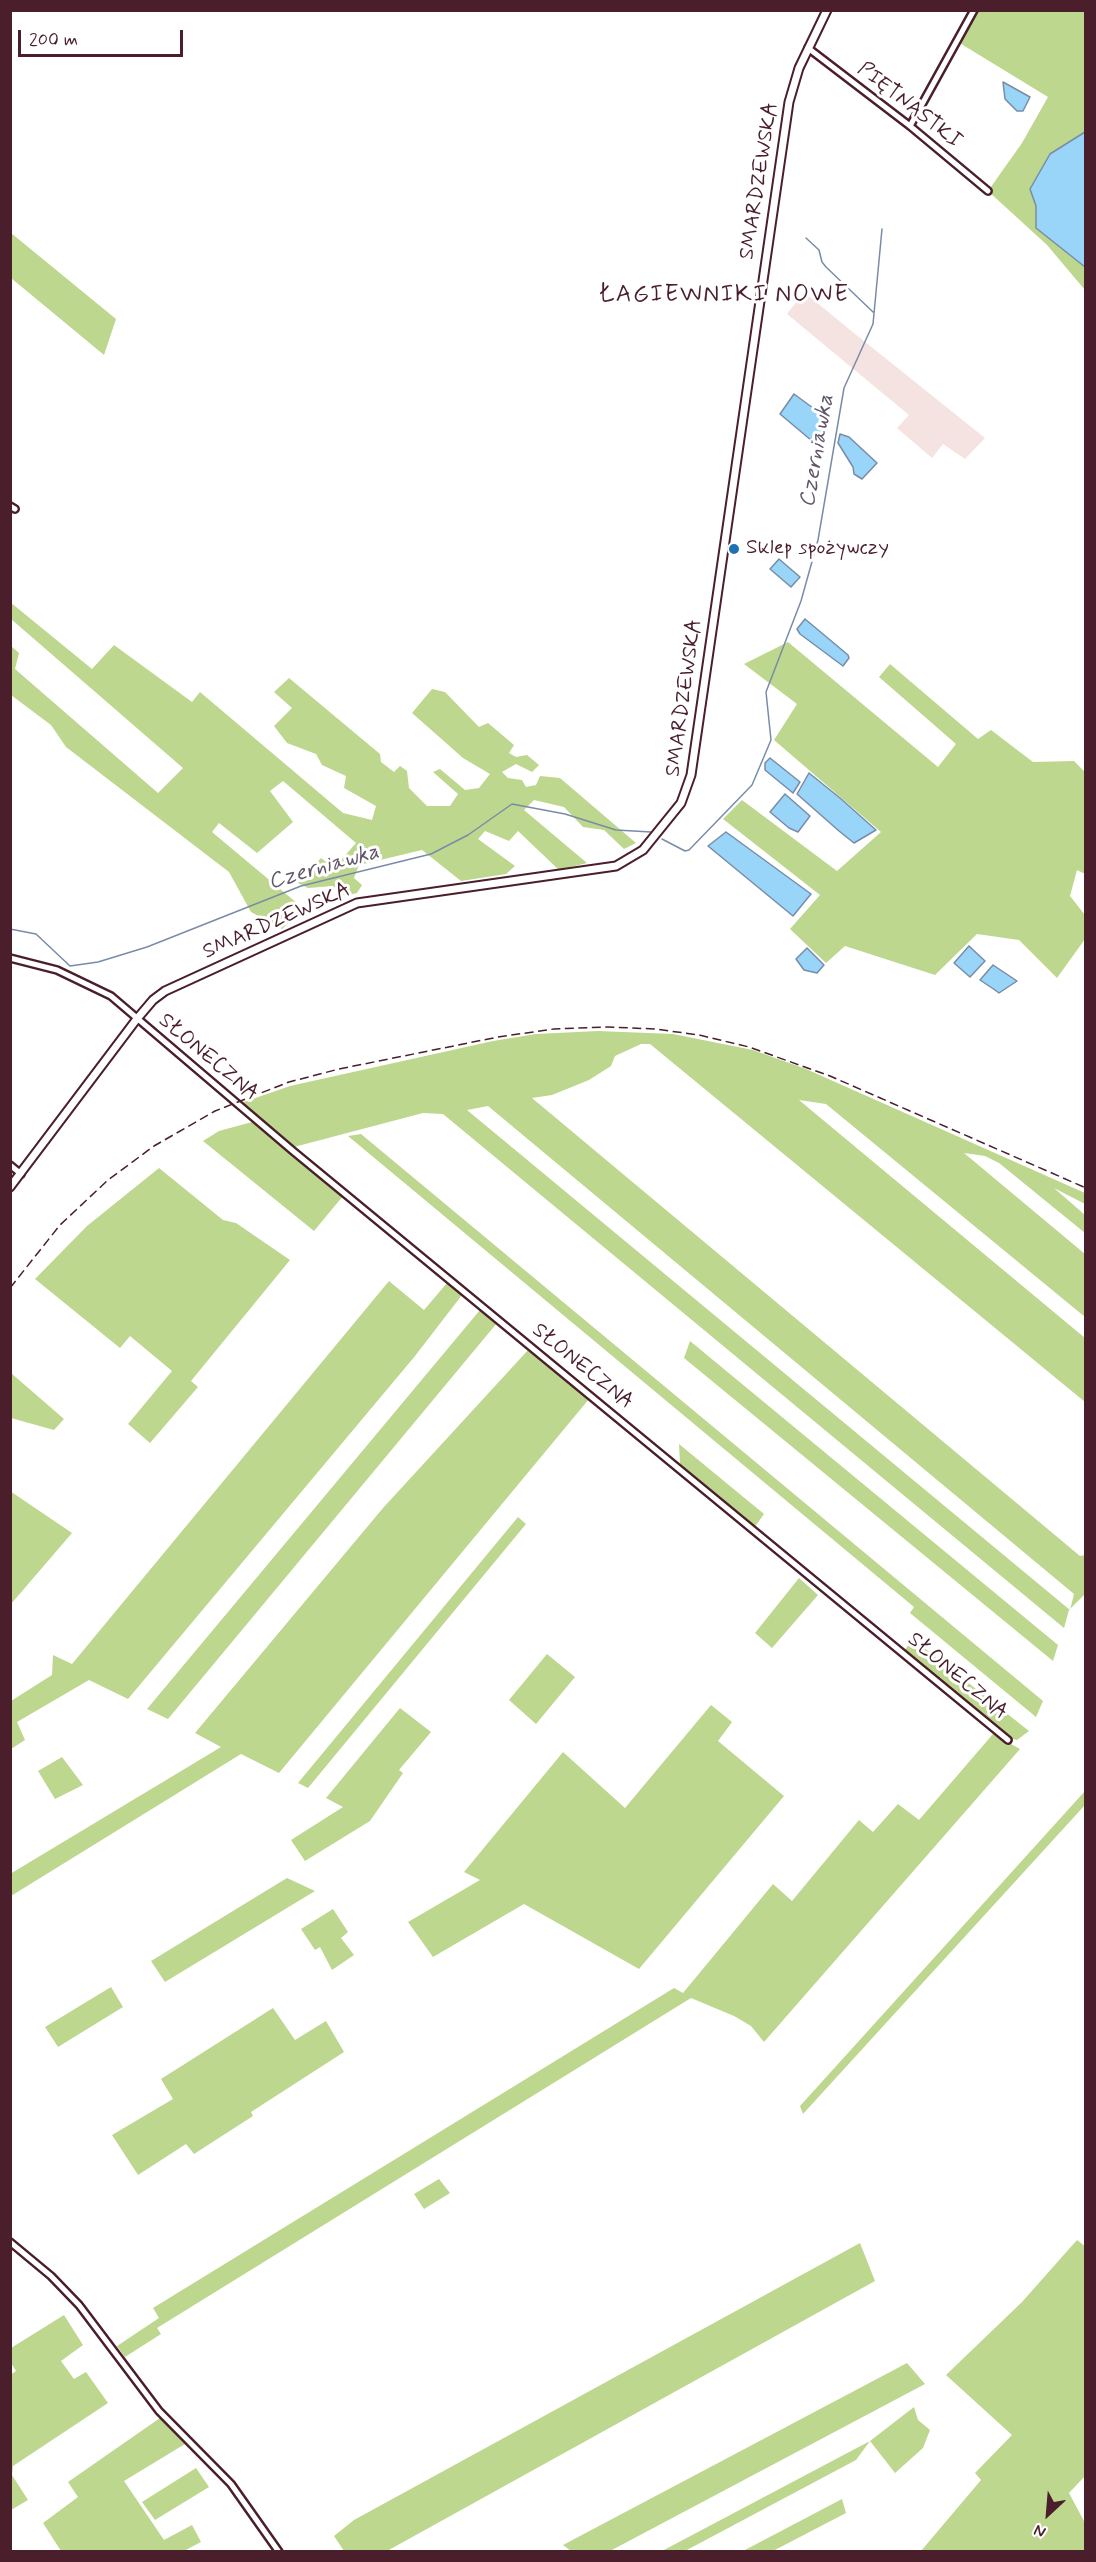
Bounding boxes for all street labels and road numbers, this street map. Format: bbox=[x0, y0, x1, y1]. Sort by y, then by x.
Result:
street label: PIĘTNASTKI bbox=[852, 57, 966, 155]
street label: SMARDZEWSKA bbox=[735, 101, 785, 261]
street label: SMARDZEWSKA bbox=[661, 618, 709, 778]
street label: SMARDZEWSKA bbox=[199, 878, 355, 966]
street label: SŁONECZNA bbox=[153, 1009, 263, 1107]
street label: SŁONECZNA bbox=[526, 1319, 638, 1415]
street label: SŁONECZNA bbox=[902, 1628, 1012, 1726]

